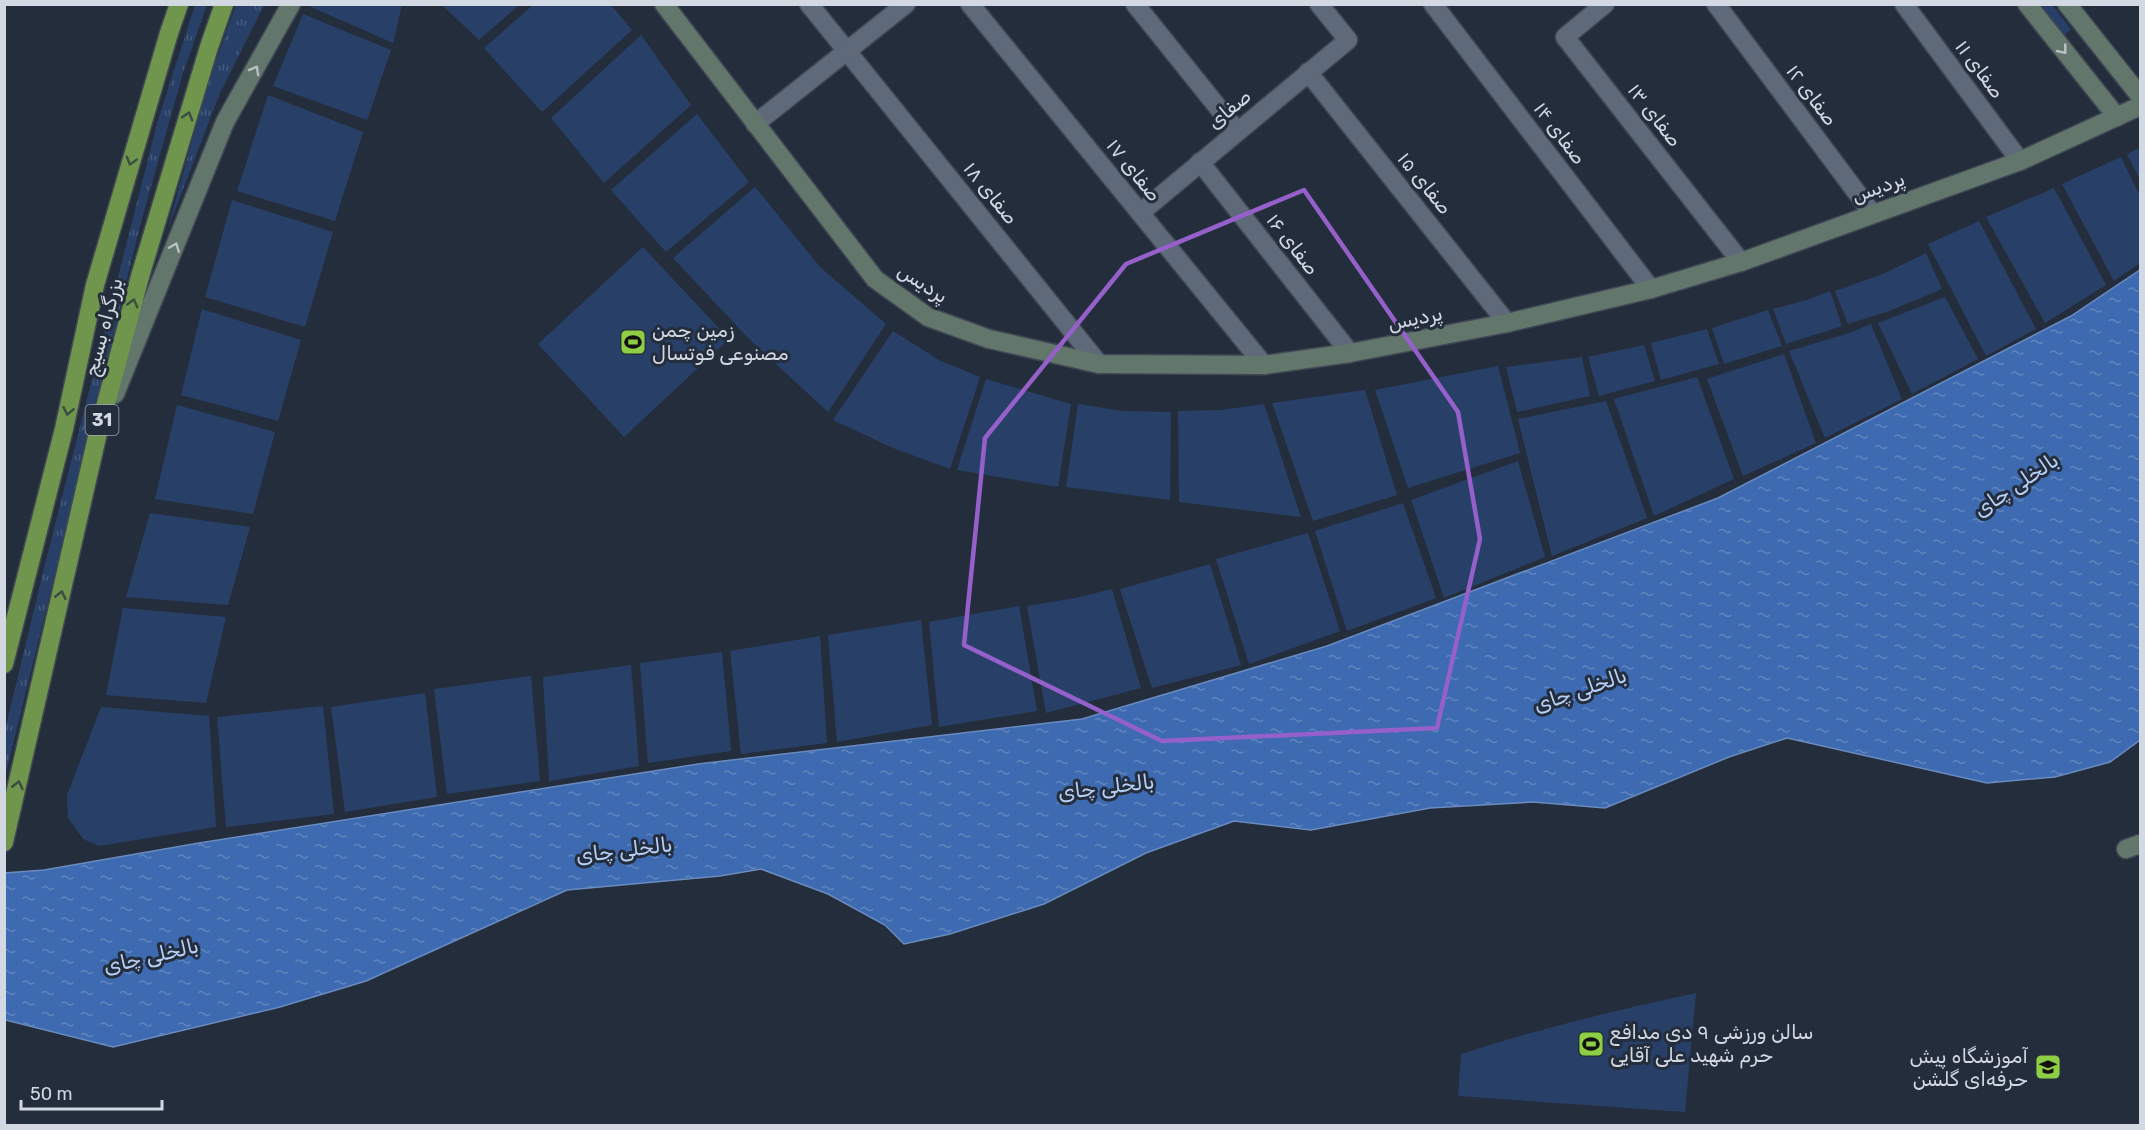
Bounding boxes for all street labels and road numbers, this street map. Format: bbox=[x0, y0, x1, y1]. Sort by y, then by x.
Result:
street label: صفای ۱۱ bbox=[1950, 35, 2010, 103]
street label: صفای ۱۲ bbox=[1781, 60, 1843, 130]
street label: صفای ۱۳ bbox=[1623, 79, 1687, 151]
street label: صفای bbox=[1202, 84, 1256, 134]
street label: صفای ۱۴ bbox=[1529, 97, 1591, 169]
street label: صفای ۱۷ bbox=[1102, 134, 1166, 206]
street label: صفای ۱۵ bbox=[1393, 147, 1457, 219]
street label: صفای ۱۸ bbox=[959, 157, 1023, 229]
street label: پردیس bbox=[1848, 166, 1909, 210]
street label: صفای ۱۶ bbox=[1262, 208, 1324, 280]
street label: پردیس bbox=[892, 258, 953, 310]
street label: بزرگراه بسیج bbox=[78, 275, 130, 379]
street label: پردیس bbox=[1386, 301, 1445, 337]
road number: 31 bbox=[86, 405, 118, 435]

